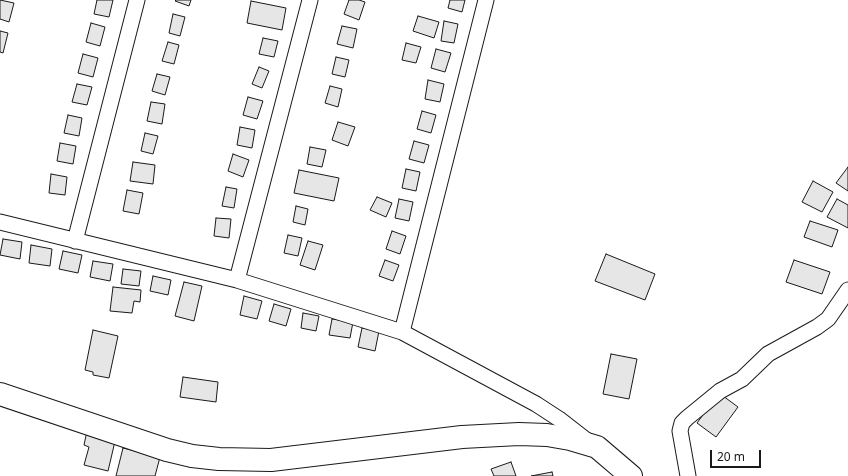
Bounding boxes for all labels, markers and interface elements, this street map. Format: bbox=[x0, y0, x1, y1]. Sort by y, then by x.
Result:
scale bar bbox=[712, 442, 763, 468]
text: 20 m bbox=[717, 448, 745, 465]

